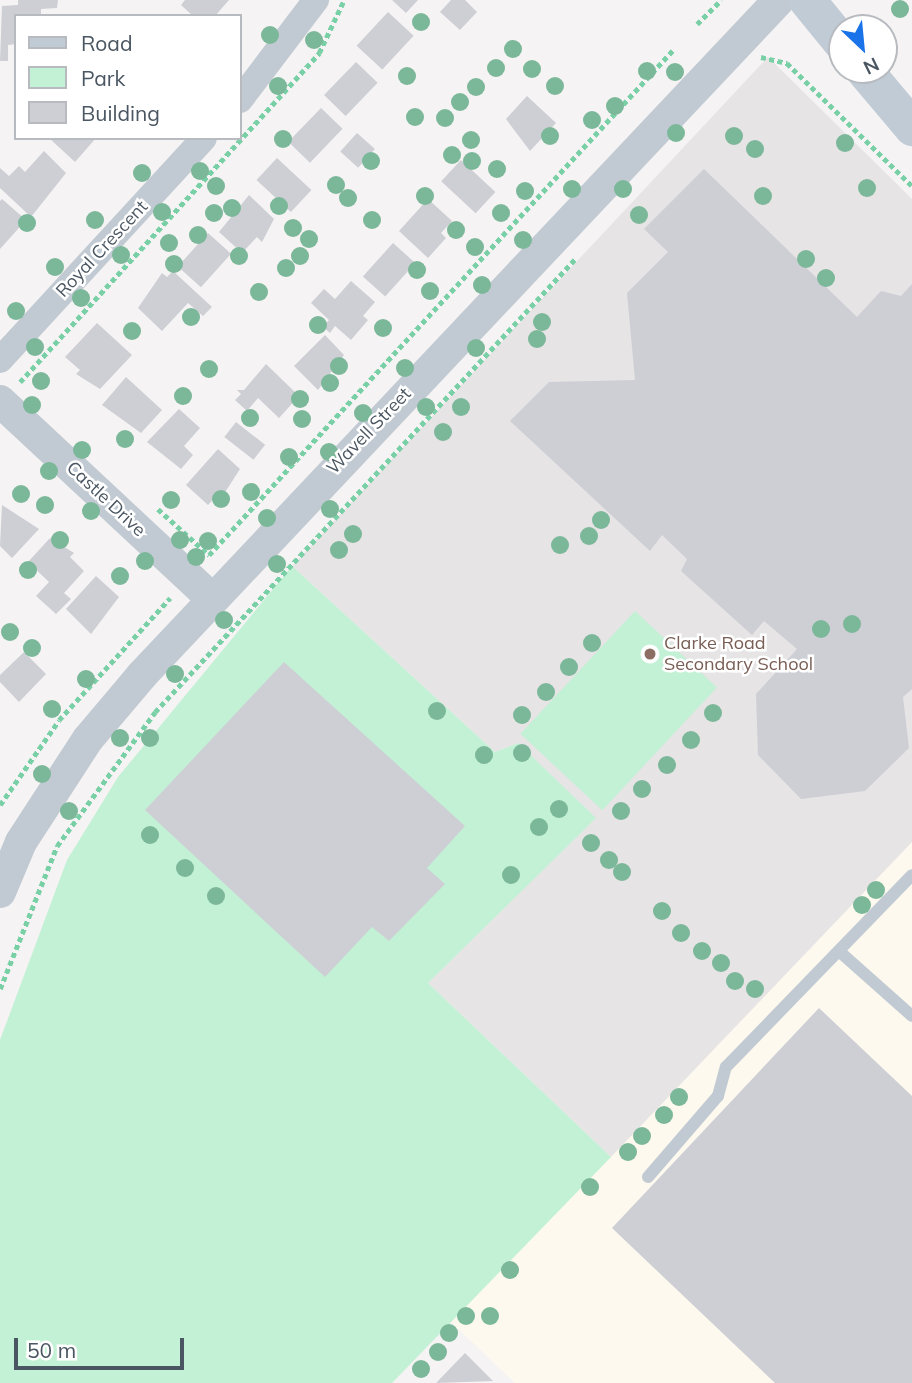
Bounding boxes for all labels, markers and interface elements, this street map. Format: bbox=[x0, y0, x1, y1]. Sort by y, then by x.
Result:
legend bbox=[14, 14, 242, 140]
north arrow bbox=[828, 14, 898, 84]
text: Road bbox=[81, 30, 132, 56]
text: N bbox=[860, 52, 883, 80]
text: Park bbox=[81, 65, 125, 91]
text: Building bbox=[81, 100, 160, 126]
street label: Royal Crescent bbox=[52, 196, 152, 302]
street label: Wavell Street bbox=[322, 383, 416, 479]
street label: Castle Drive bbox=[62, 457, 150, 541]
place label: Clarke Road Secondary School bbox=[664, 633, 813, 676]
marker: Clarke Road Secondary School bbox=[642, 646, 658, 662]
scale bar bbox=[18, 1324, 187, 1368]
text: 50 m bbox=[27, 1337, 76, 1363]

